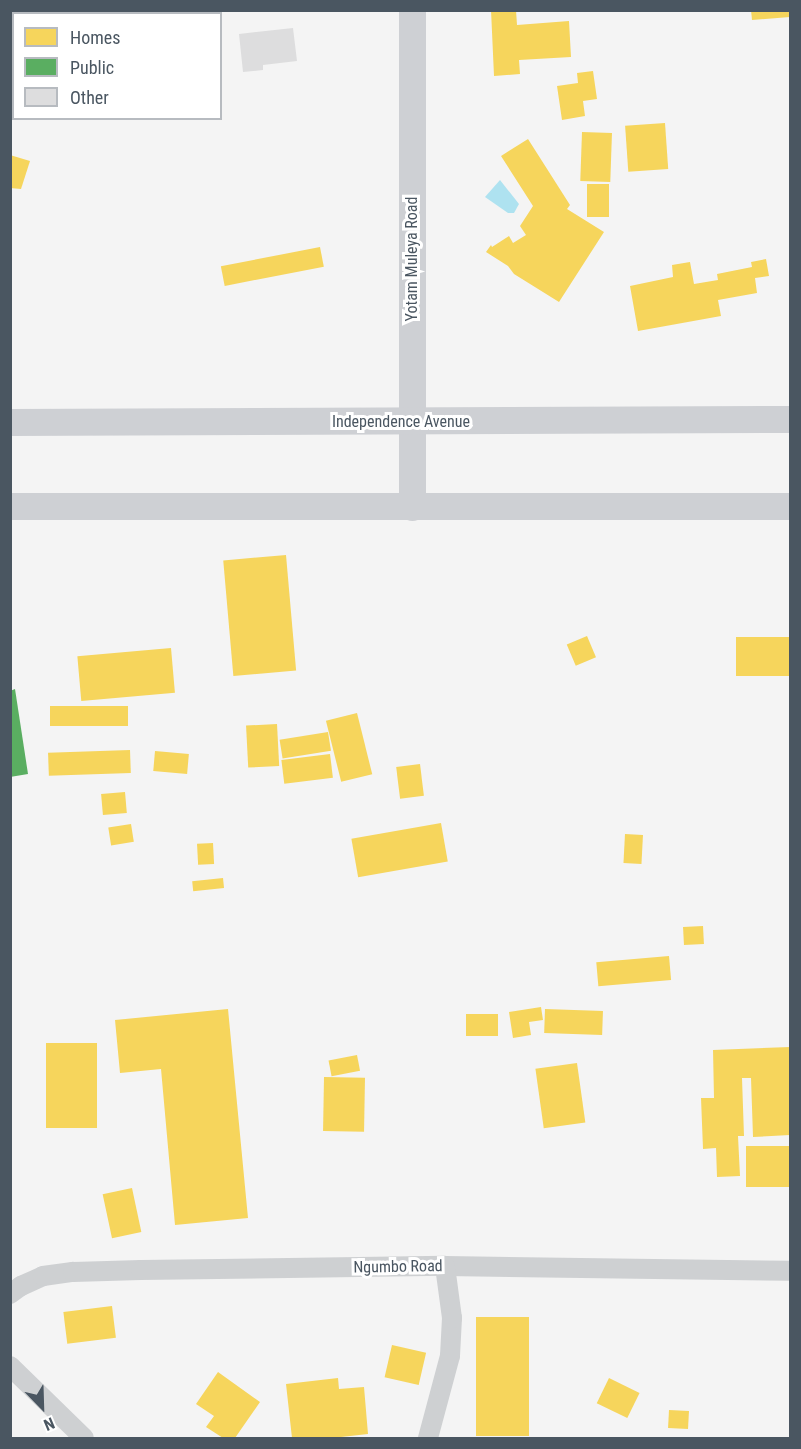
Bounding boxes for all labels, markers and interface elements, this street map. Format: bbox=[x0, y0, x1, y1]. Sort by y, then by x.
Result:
legend bbox=[12, 12, 222, 120]
text: Homes bbox=[70, 27, 120, 48]
text: Public bbox=[70, 57, 114, 78]
text: Other bbox=[70, 87, 109, 108]
street label: Yotam Muleya Road bbox=[402, 197, 422, 321]
street label: Independence Avenue bbox=[332, 412, 470, 432]
street label: Ngumbo Road bbox=[353, 1257, 443, 1277]
north arrow bbox=[12, 1377, 72, 1437]
text: N bbox=[41, 1413, 57, 1435]

